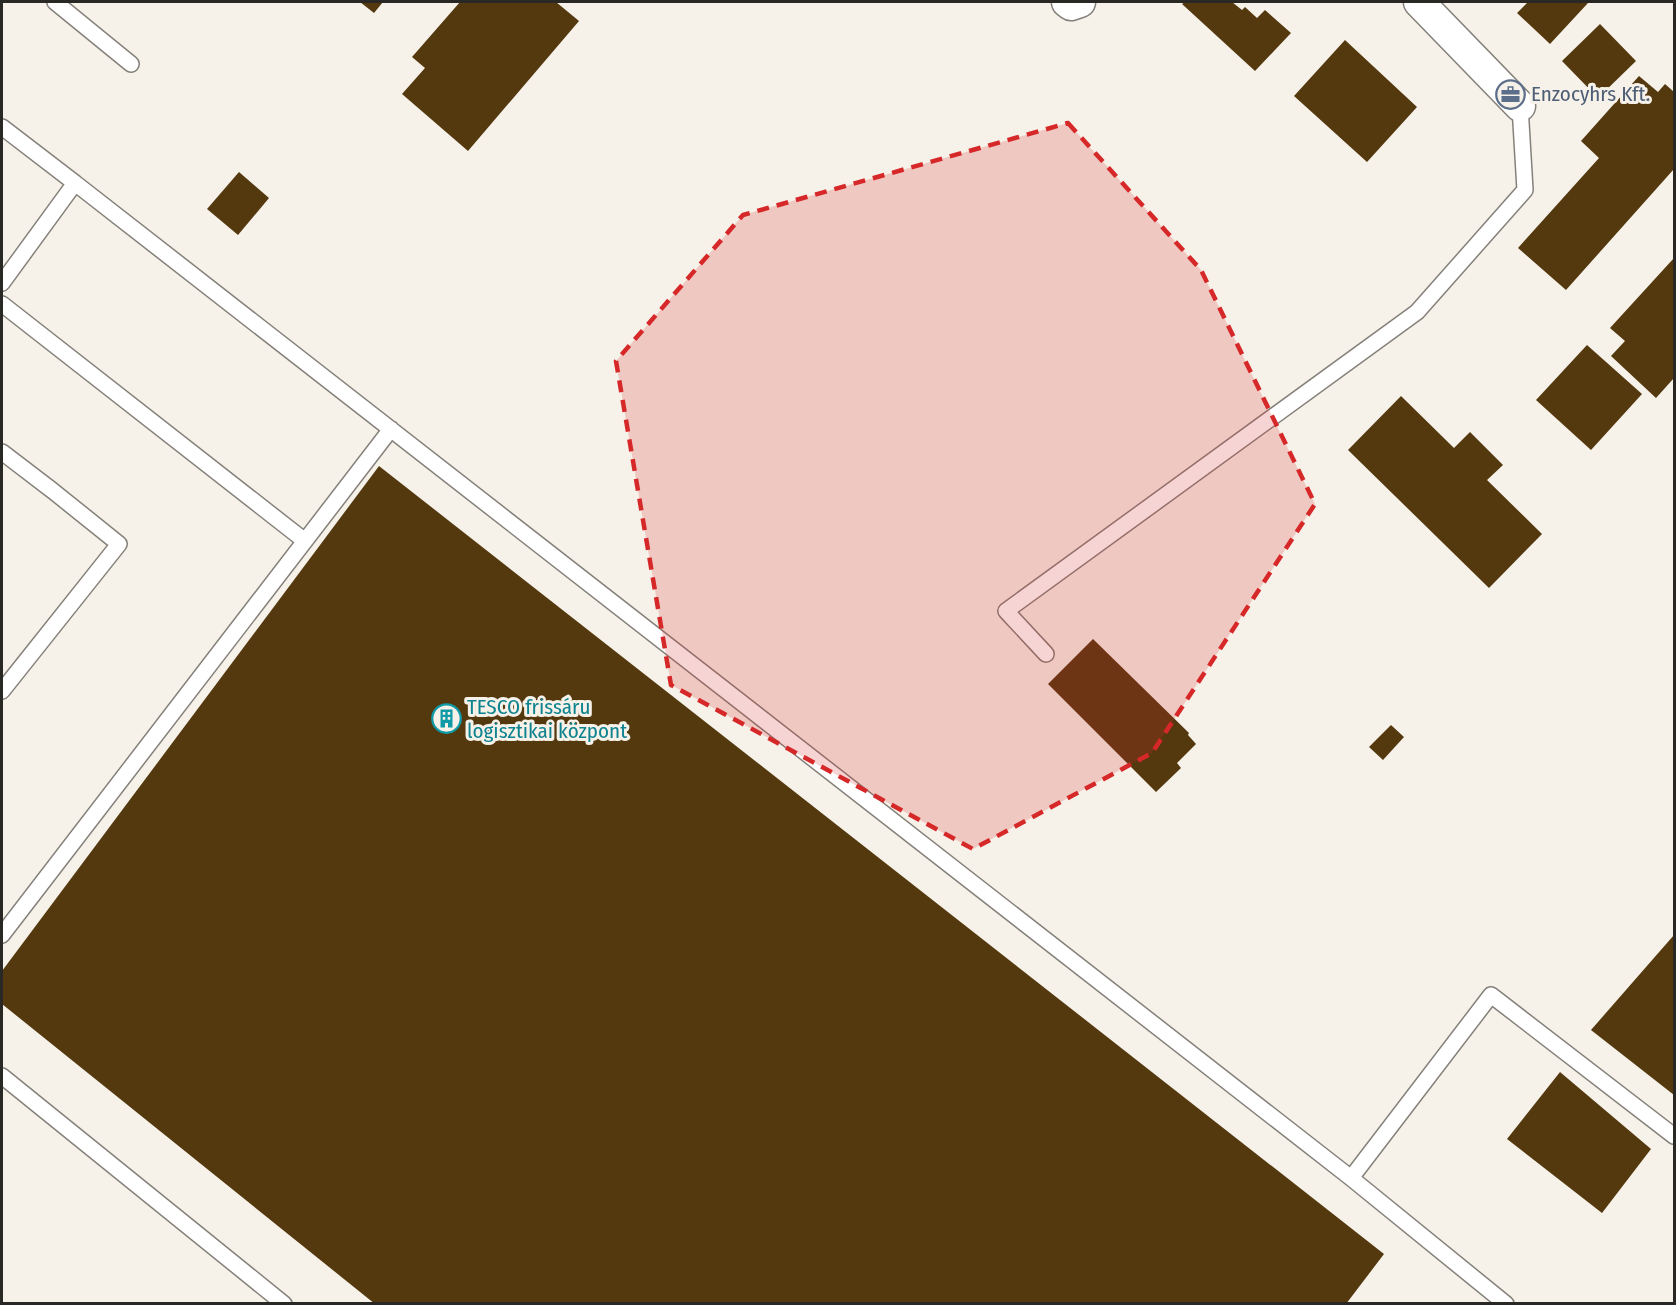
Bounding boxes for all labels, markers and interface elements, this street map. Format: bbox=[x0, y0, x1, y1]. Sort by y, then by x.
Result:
office icon: Enzocyhrs Kft. bbox=[1494, 78, 1526, 110]
place label: Enzocyhrs Kft. bbox=[1531, 81, 1650, 107]
place label: TESCO frissáru logisztikai központ bbox=[467, 694, 627, 744]
building icon: TESCO frissáru logisztikai központ bbox=[430, 703, 462, 735]

